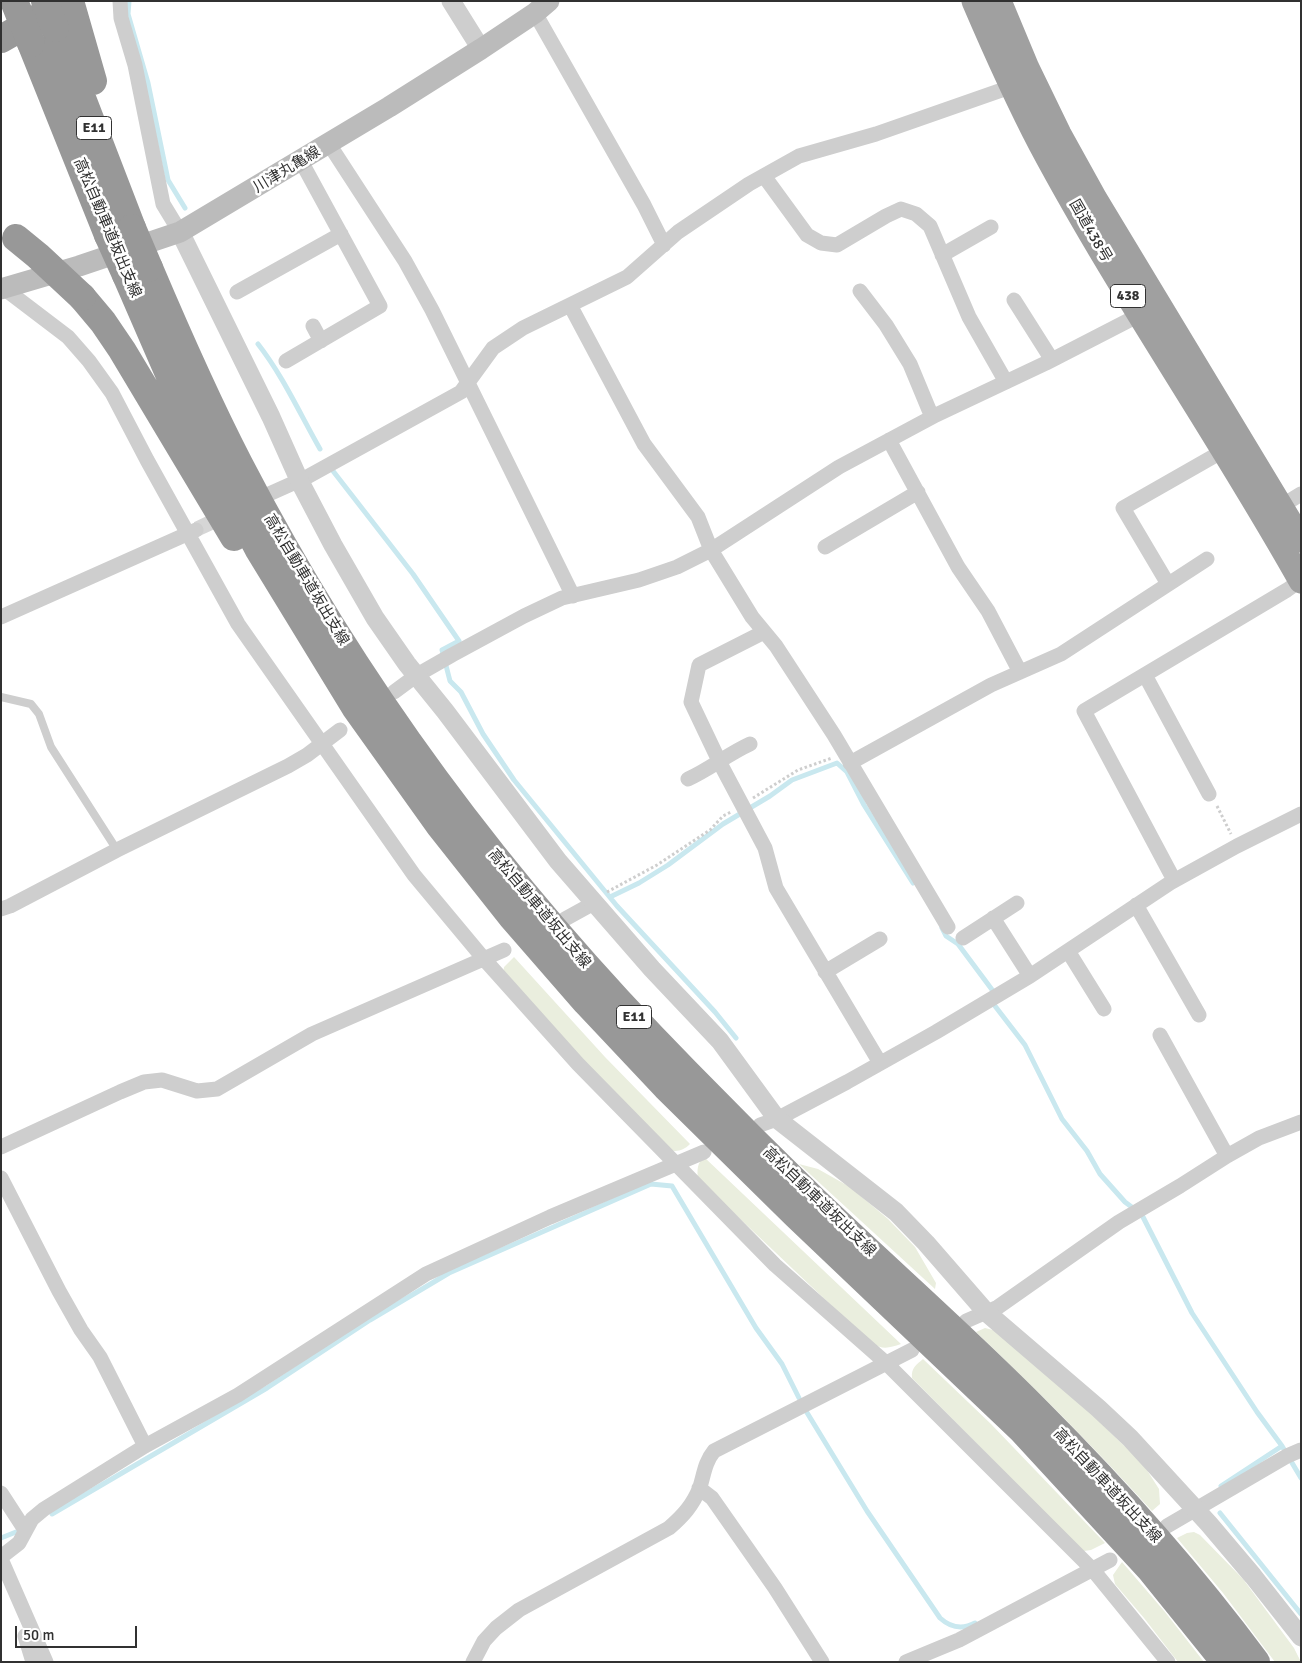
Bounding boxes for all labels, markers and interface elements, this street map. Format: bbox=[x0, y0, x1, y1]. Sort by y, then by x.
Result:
road number: E11 bbox=[76, 116, 112, 140]
street label: 川津丸亀線 bbox=[250, 143, 324, 197]
street label: 高松自動車道坂出支線 bbox=[69, 155, 145, 301]
street label: 国道438号 bbox=[1065, 196, 1115, 266]
road number: 438 bbox=[1110, 284, 1146, 308]
street label: 高松自動車道坂出支線 bbox=[260, 511, 352, 649]
street label: 高松自動車道坂出支線 bbox=[484, 846, 594, 972]
road number: E11 bbox=[616, 1006, 652, 1028]
street label: 高松自動車道坂出支線 bbox=[759, 1143, 879, 1261]
street label: 高松自動車道坂出支線 bbox=[1049, 1425, 1165, 1547]
scale bar bbox=[18, 1616, 140, 1648]
text: 50 m bbox=[23, 1626, 54, 1644]

